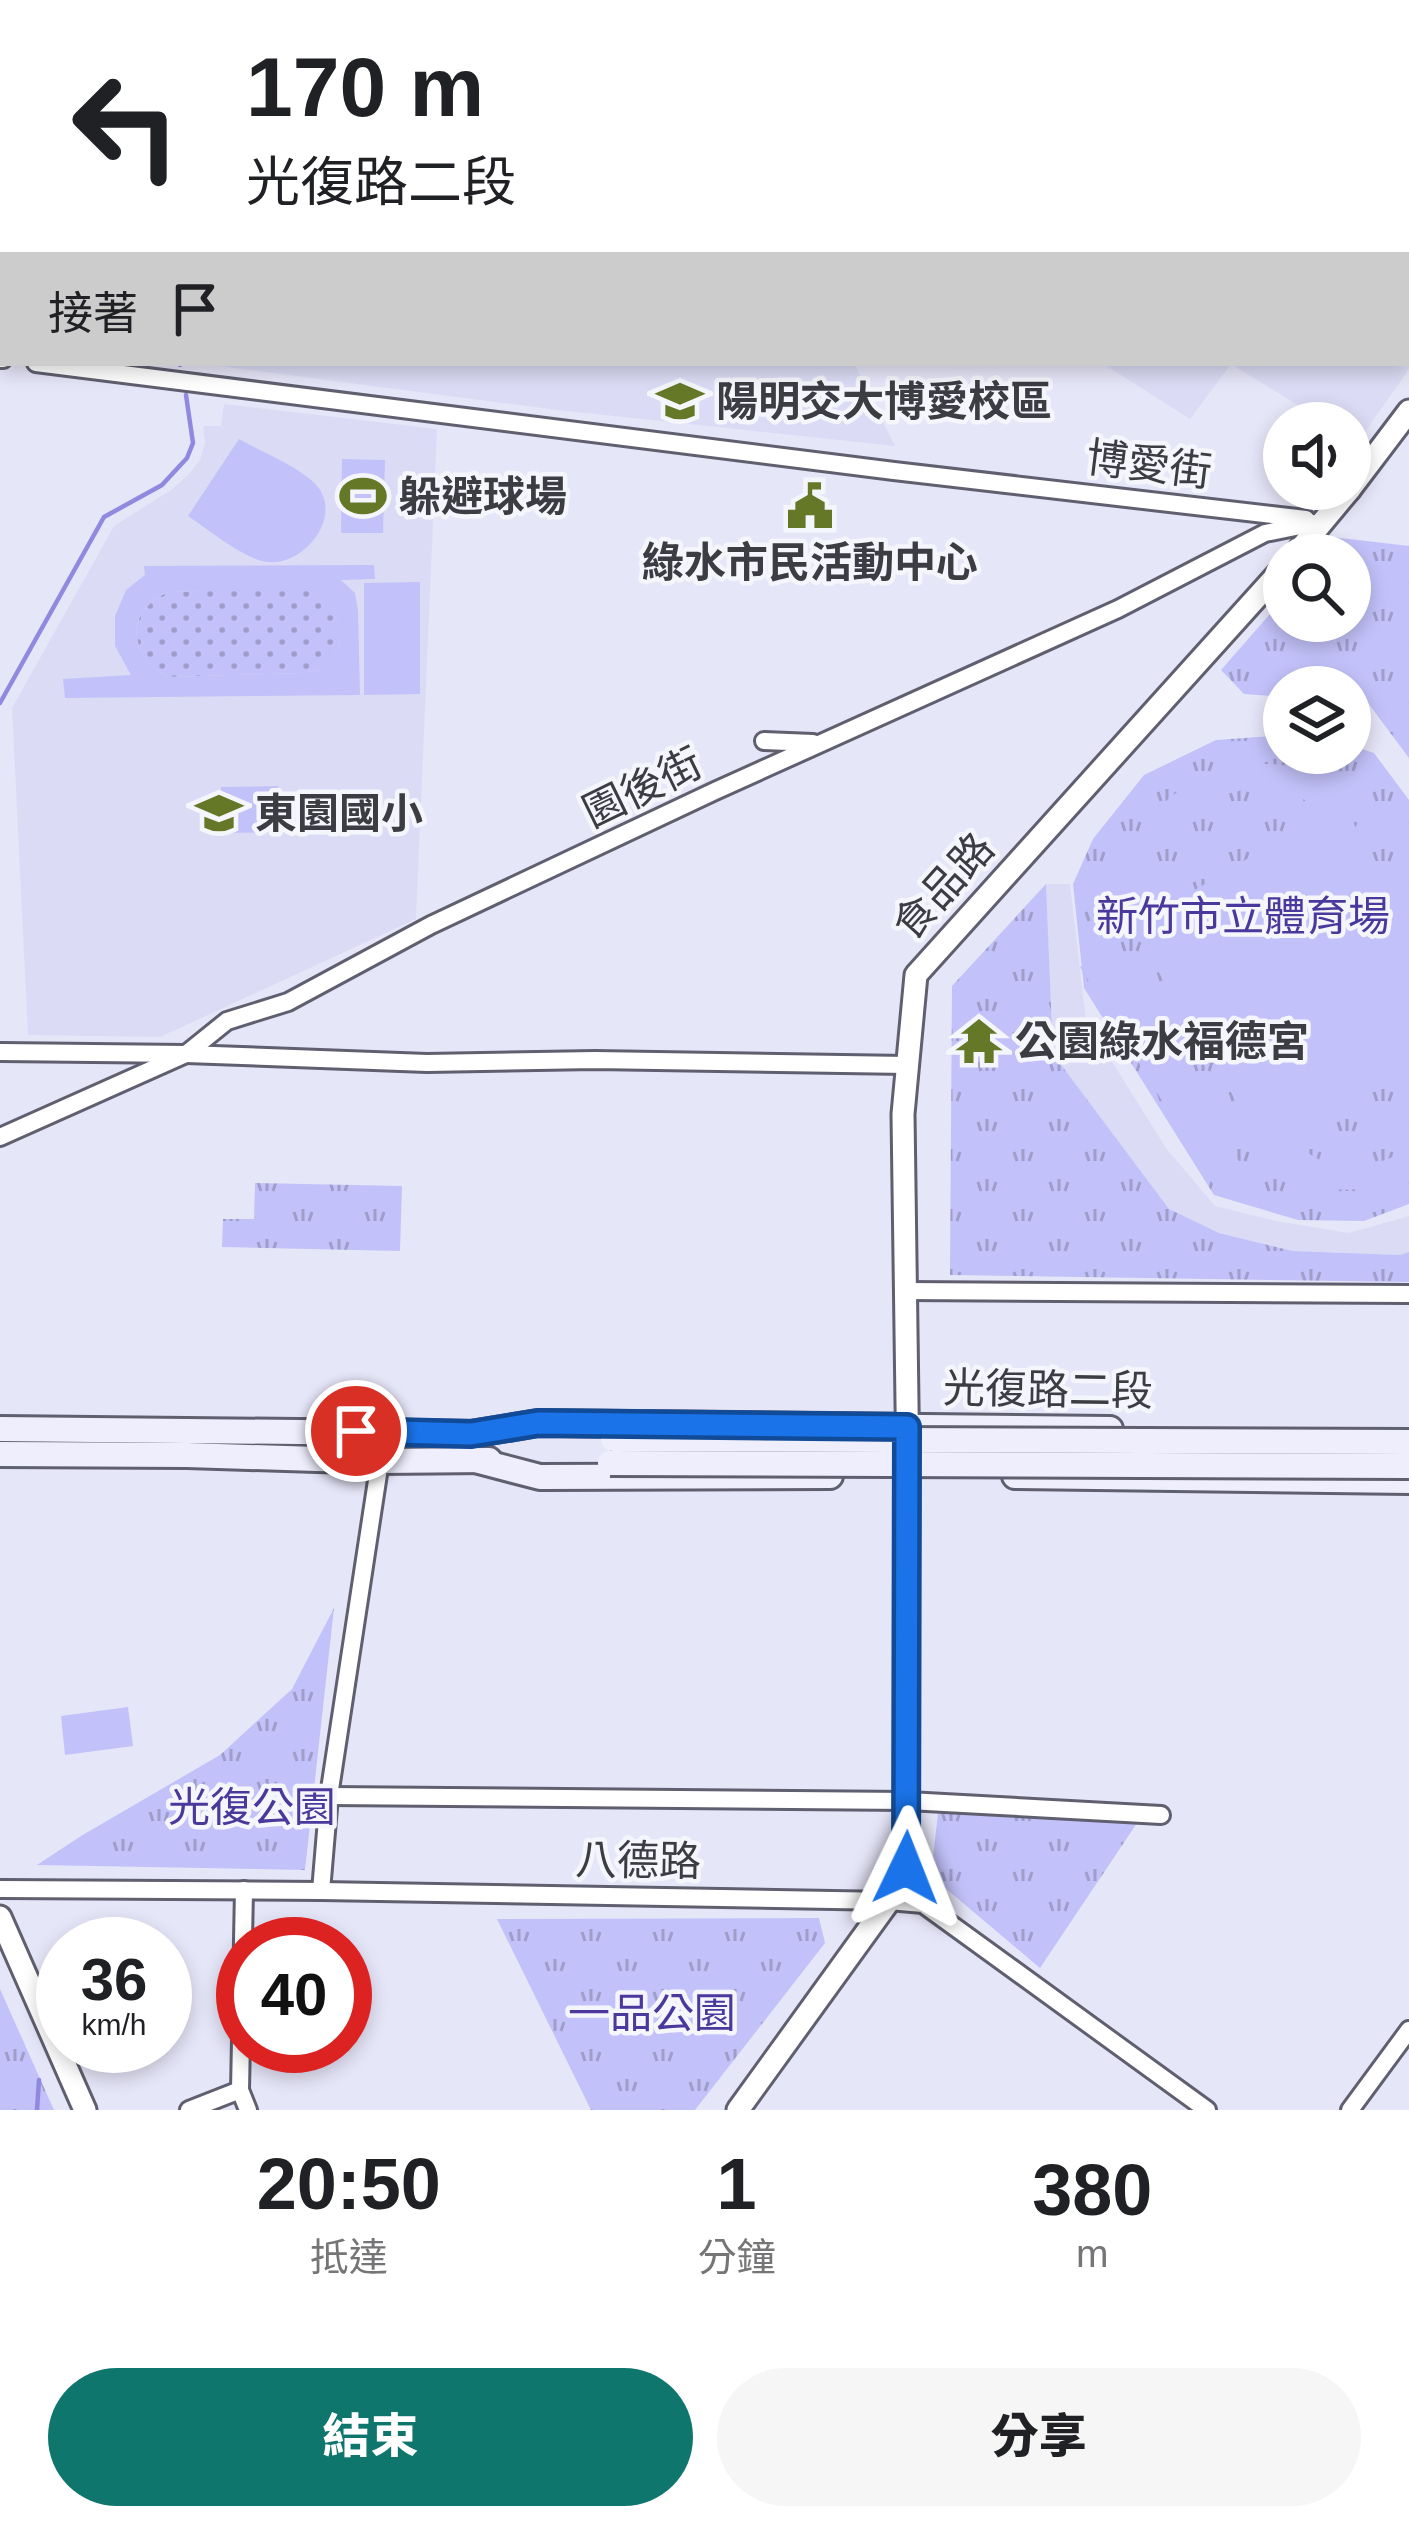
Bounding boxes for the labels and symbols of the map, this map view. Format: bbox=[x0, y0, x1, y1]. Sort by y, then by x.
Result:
school or university icon: 陽明交大博愛校區 bbox=[655, 376, 705, 426]
place label: 陽明交大博愛校區 bbox=[716, 378, 1052, 425]
street label: 博愛街 bbox=[1084, 433, 1214, 495]
sports icon: 躲避球場 bbox=[338, 471, 388, 521]
place label: 躲避球場 bbox=[399, 473, 567, 520]
public building icon: 綠水市民活動中心 bbox=[785, 481, 835, 531]
place label: 綠水市民活動中心 bbox=[642, 539, 978, 586]
street label: 園後街 bbox=[575, 739, 709, 836]
school or university icon: 東園國小 bbox=[194, 788, 244, 838]
place label: 東園國小 bbox=[255, 790, 423, 837]
street label: 食品路 bbox=[884, 824, 1003, 949]
park label: 新竹市立體育場 bbox=[1096, 893, 1390, 940]
temple icon: 公園綠水福德宮 bbox=[954, 1016, 1004, 1066]
place label: 公園綠水福德宮 bbox=[1015, 1018, 1309, 1065]
street label: 光復路二段 bbox=[943, 1364, 1153, 1415]
pin bbox=[305, 1380, 407, 1482]
park label: 光復公園 bbox=[168, 1784, 336, 1831]
position arrow bbox=[843, 1805, 969, 1931]
street label: 八德路 bbox=[575, 1836, 701, 1885]
speed limit sign: 40 bbox=[216, 1917, 372, 2073]
park label: 一品公園 bbox=[568, 1990, 736, 2037]

